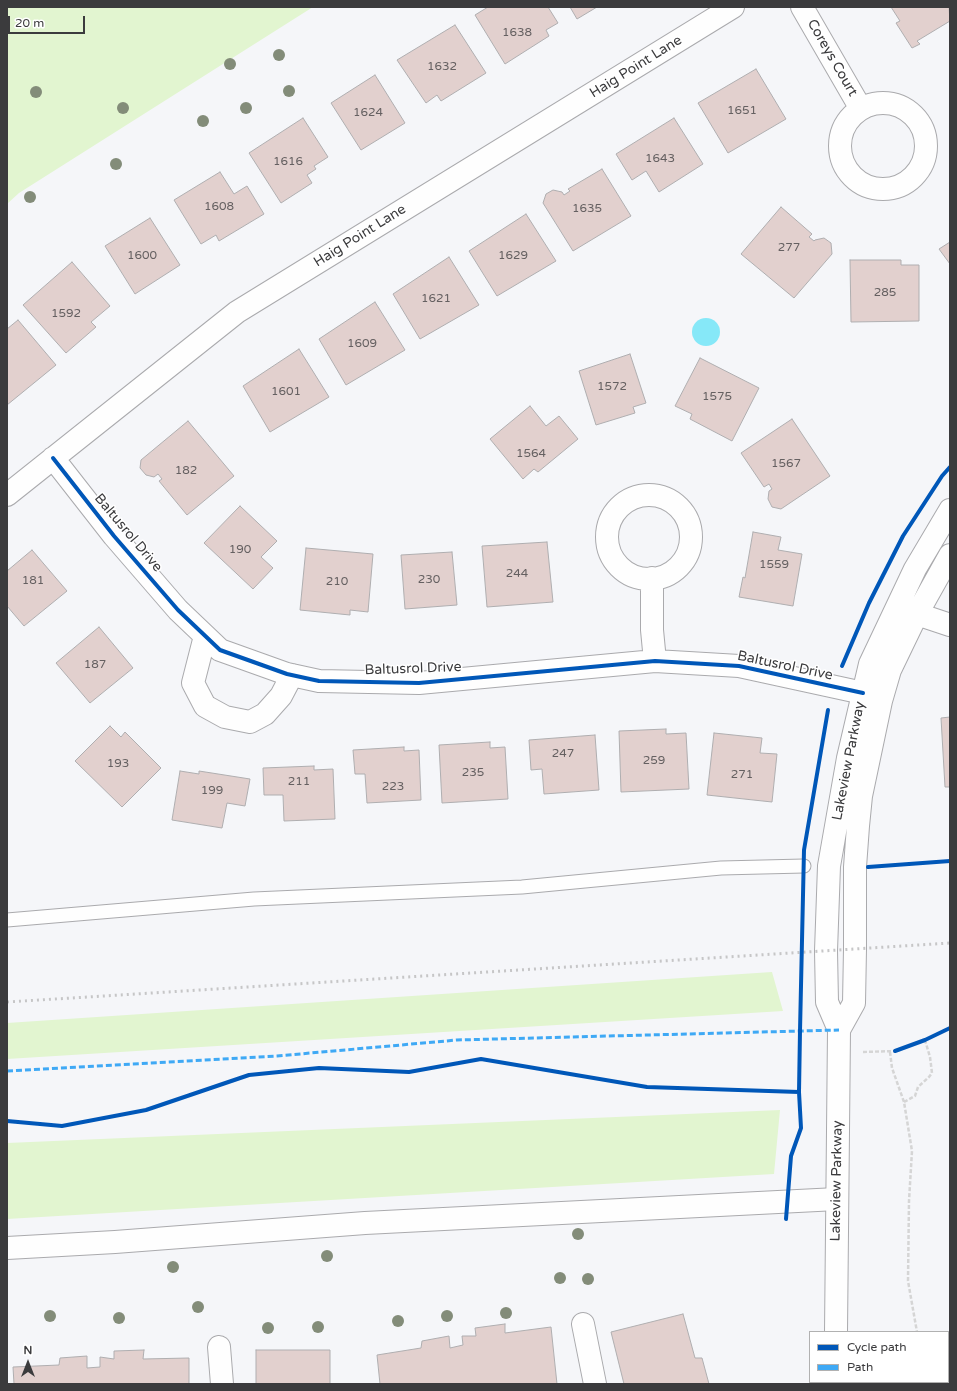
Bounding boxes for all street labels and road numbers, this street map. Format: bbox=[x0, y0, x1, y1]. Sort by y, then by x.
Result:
street label: Coreys Court bbox=[803, 16, 861, 100]
street label: Haig Point Lane bbox=[587, 32, 685, 102]
street label: Haig Point Lane bbox=[311, 201, 409, 271]
street label: Baltusrol Drive bbox=[90, 490, 166, 576]
street label: Baltusrol Drive bbox=[736, 648, 834, 684]
street label: Baltusrol Drive bbox=[364, 659, 462, 679]
street label: Lakeview Parkway bbox=[829, 700, 869, 822]
street label: Lakeview Parkway bbox=[828, 1120, 846, 1242]

